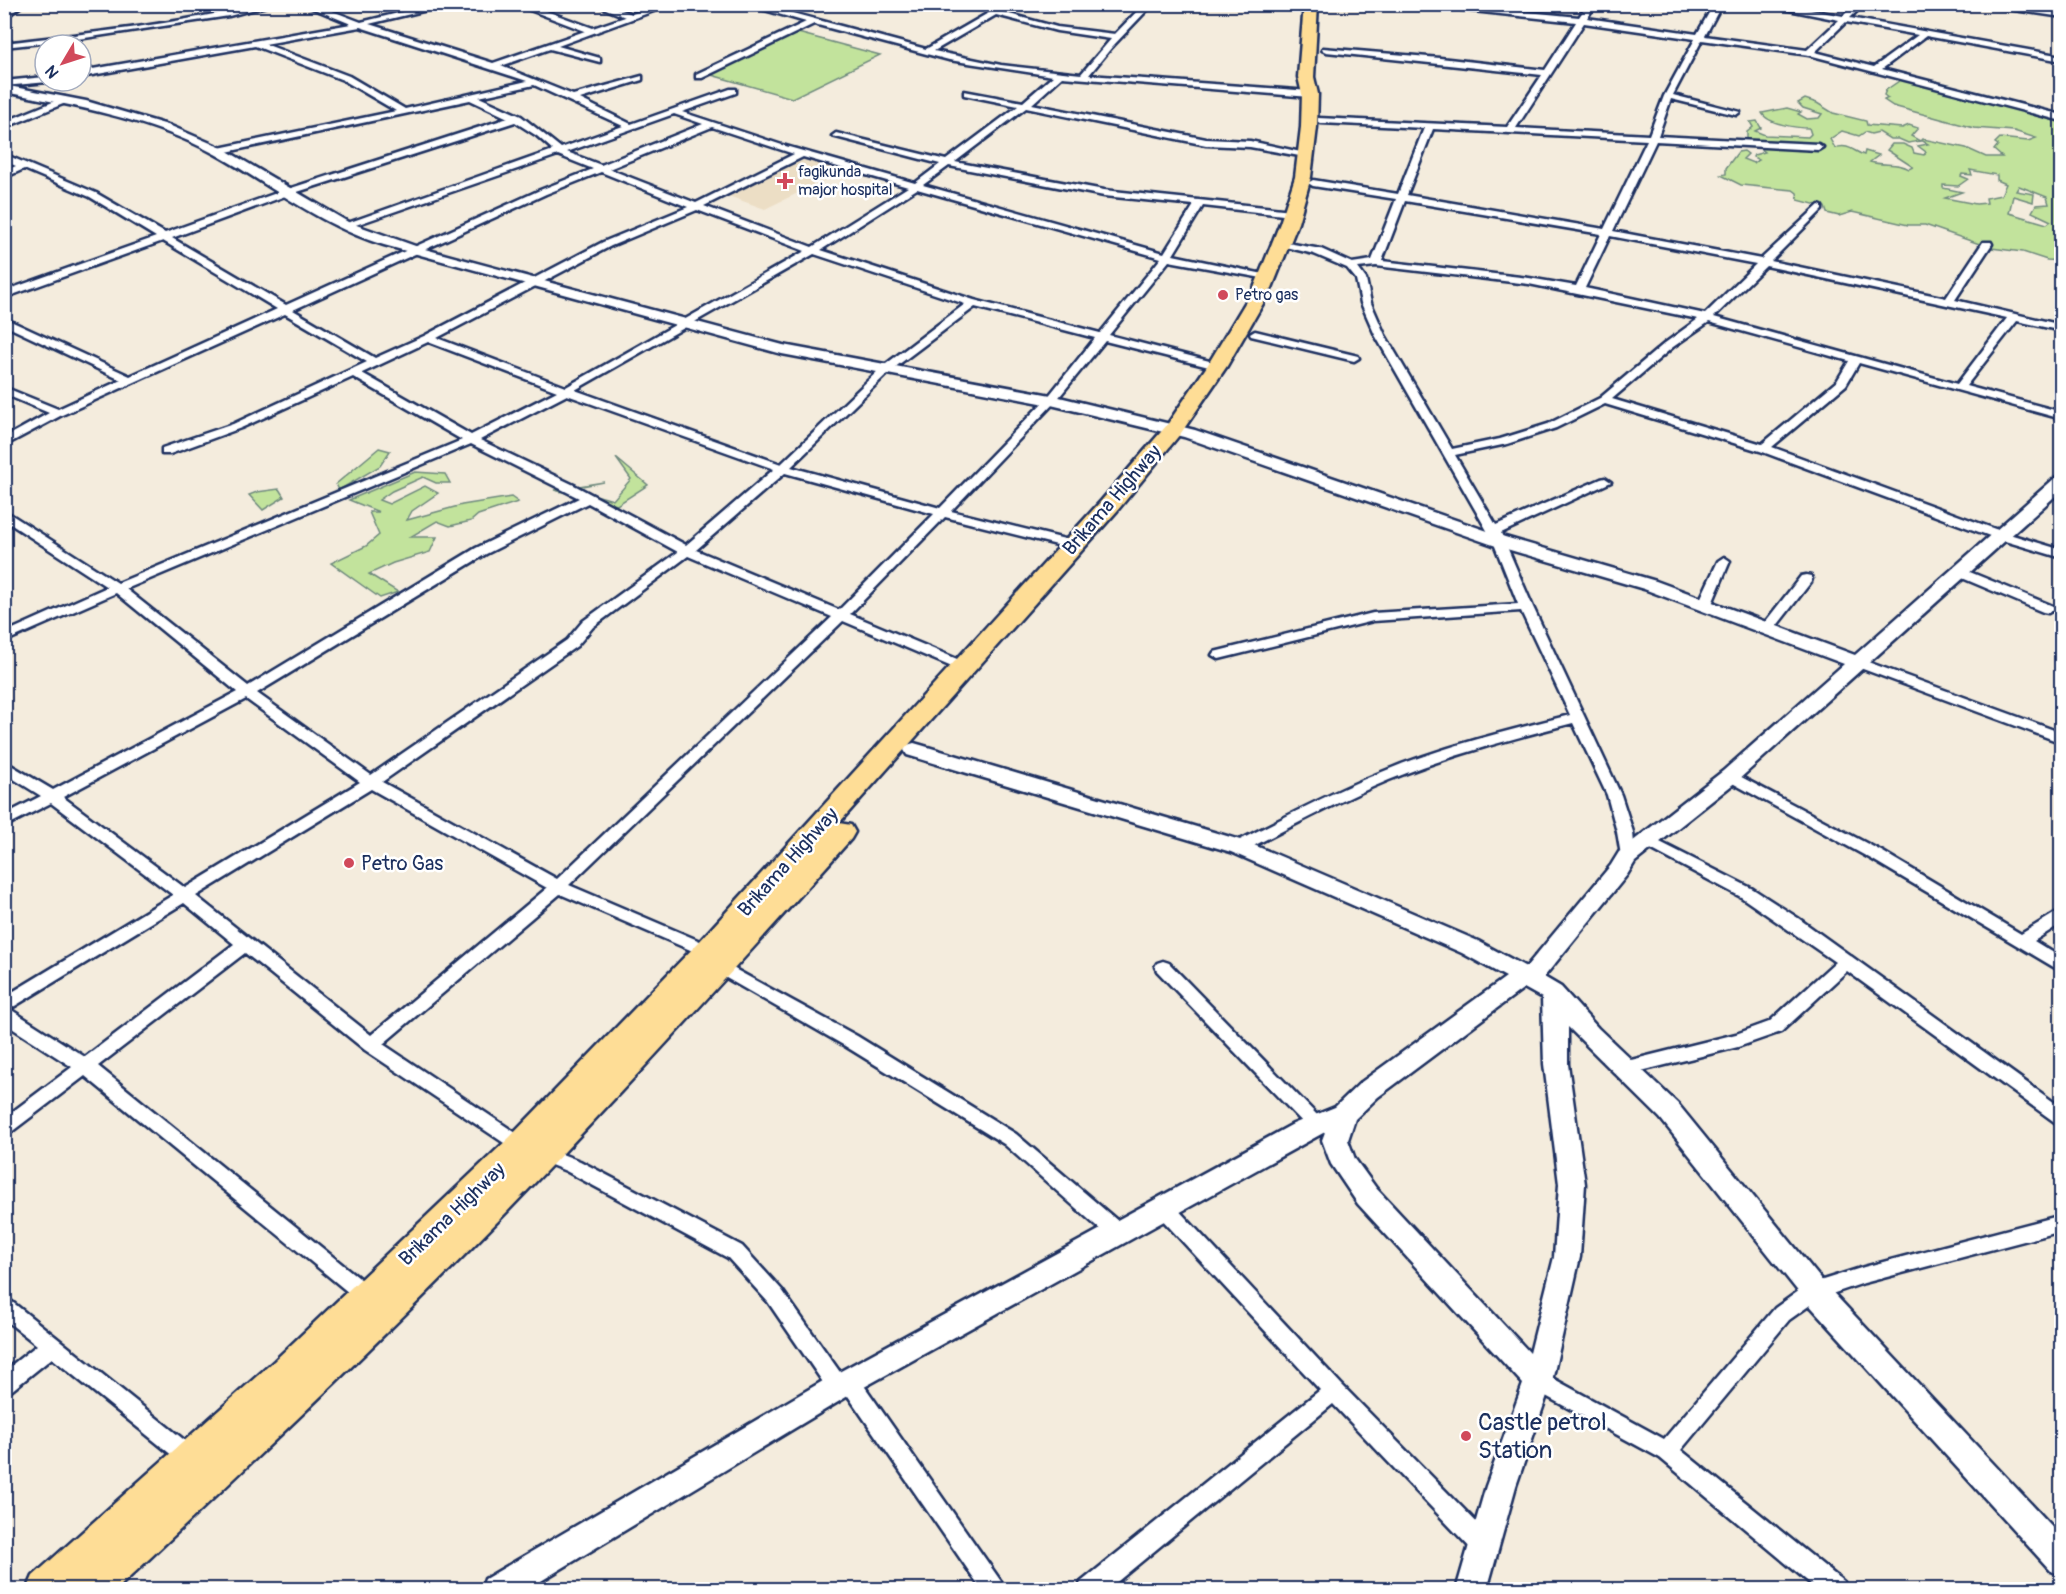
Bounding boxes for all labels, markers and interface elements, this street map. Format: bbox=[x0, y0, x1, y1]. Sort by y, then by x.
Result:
north arrow bbox=[33, 33, 93, 93]
text: N bbox=[41, 61, 63, 82]
place label: fagikunda major hospital bbox=[798, 162, 892, 200]
marker: fagikunda major hospital bbox=[776, 172, 794, 190]
place label: Petro gas bbox=[1235, 285, 1298, 305]
marker: Petro gas bbox=[1216, 288, 1230, 302]
street label: Brikama Highway bbox=[1057, 439, 1167, 560]
street label: Brikama Highway bbox=[732, 802, 844, 922]
place label: Petro Gas bbox=[361, 851, 443, 876]
marker: Petro Gas bbox=[342, 856, 356, 870]
street label: Brikama Highway bbox=[394, 1157, 511, 1271]
place label: Castle petrol Station bbox=[1478, 1408, 1607, 1465]
marker: Castle petrol Station bbox=[1459, 1429, 1473, 1443]

